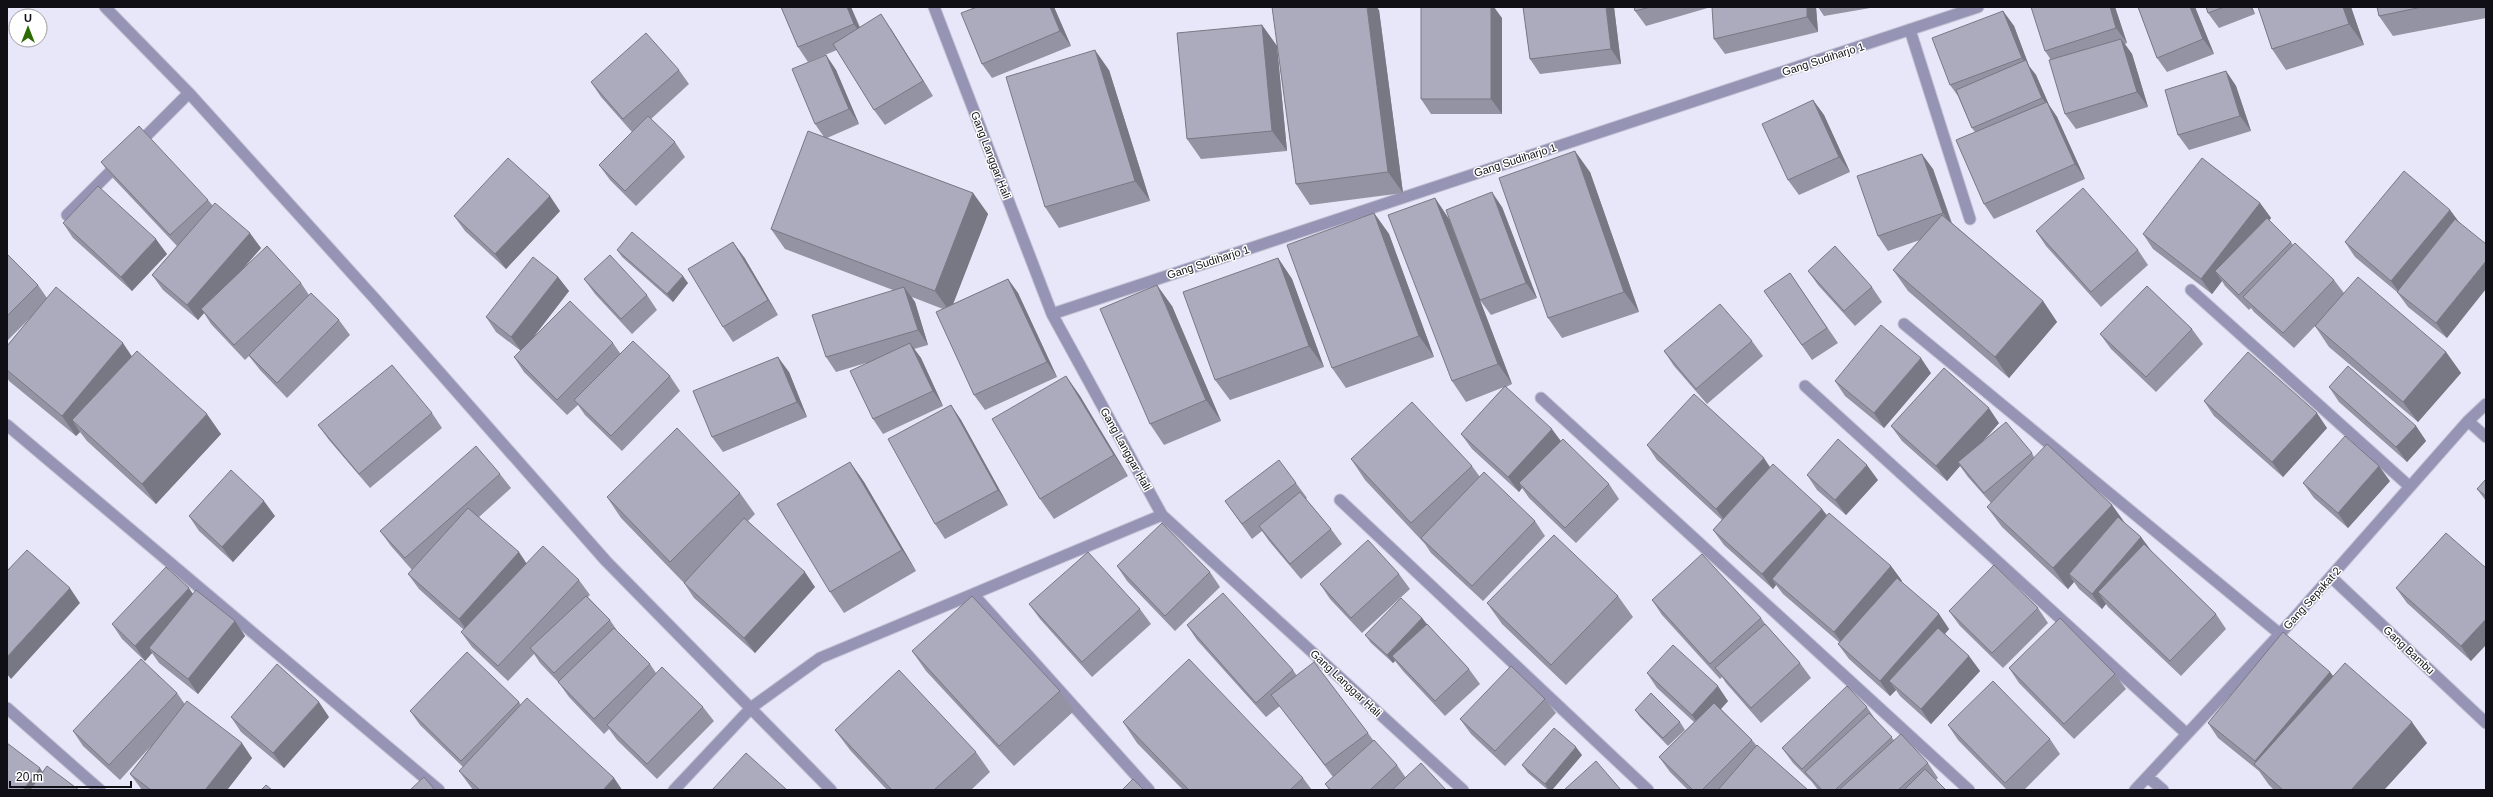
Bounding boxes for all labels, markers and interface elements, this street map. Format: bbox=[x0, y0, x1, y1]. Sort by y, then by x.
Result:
north arrow bbox=[8, 8, 48, 48]
text: U bbox=[24, 12, 32, 24]
street label: Gang Sudiharjo 1 bbox=[1780, 40, 1866, 78]
street label: Gang Langgar Hali bbox=[969, 110, 1013, 200]
street label: Gang Sudiharjo 1 bbox=[1472, 141, 1558, 179]
street label: Gang Sudiharjo 1 bbox=[1165, 243, 1251, 281]
street label: Gang Langgar Hali bbox=[1098, 406, 1154, 492]
street label: Gang Sepakat 2 bbox=[2281, 564, 2343, 632]
street label: Gang Bambu bbox=[2381, 624, 2437, 676]
street label: Gang Langgar Hali bbox=[1308, 647, 1384, 719]
scale bar bbox=[10, 763, 131, 789]
text: 20 m bbox=[16, 770, 43, 784]

